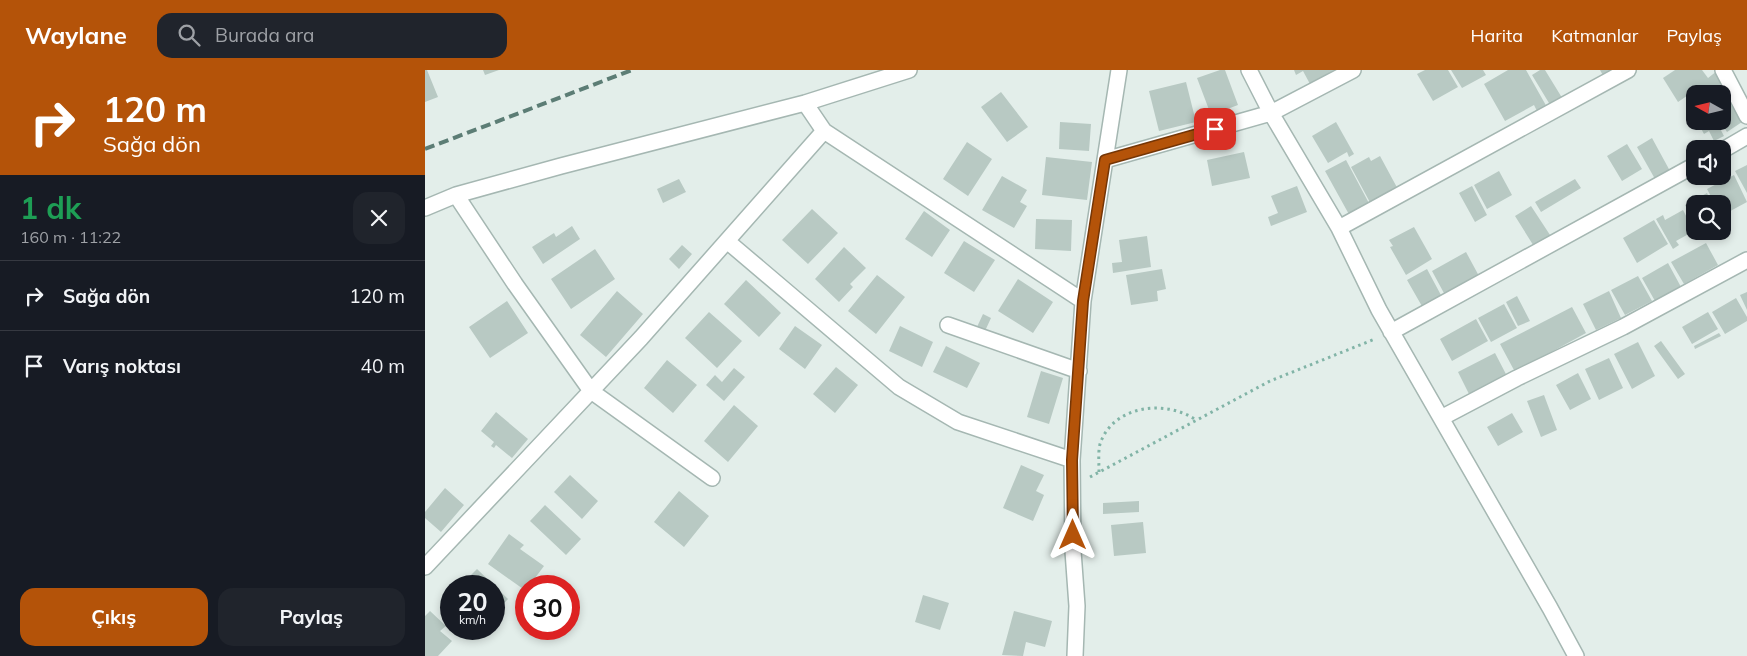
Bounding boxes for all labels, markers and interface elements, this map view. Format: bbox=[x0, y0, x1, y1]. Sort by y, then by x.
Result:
search box bbox=[157, 13, 507, 58]
text: Waylane bbox=[25, 20, 127, 50]
icon: search bbox=[175, 21, 203, 49]
text: Burada ara bbox=[215, 23, 314, 47]
text: Harita bbox=[1471, 24, 1523, 47]
text: Katmanlar bbox=[1551, 24, 1638, 47]
text: Paylaş bbox=[1666, 24, 1722, 47]
north arrow bbox=[1686, 85, 1731, 130]
map controls bbox=[1686, 85, 1731, 240]
text: 120 m bbox=[103, 87, 207, 131]
icon: right bbox=[20, 90, 85, 155]
pin bbox=[1194, 108, 1236, 150]
icon: arrive bbox=[1201, 115, 1229, 143]
text: Sağa dön bbox=[103, 130, 201, 158]
button: sound bbox=[1686, 140, 1731, 185]
text: 1 dk bbox=[20, 189, 81, 227]
button: close bbox=[353, 192, 405, 244]
button: search bbox=[1686, 195, 1731, 240]
text: 160 m · 11:22 bbox=[20, 227, 121, 247]
icon: right bbox=[20, 282, 48, 310]
text: Sağa dön bbox=[63, 284, 150, 308]
text: 120 m bbox=[349, 284, 405, 308]
icon: arrive bbox=[20, 352, 48, 380]
text: Varış noktası bbox=[63, 354, 181, 378]
text: 40 m bbox=[361, 354, 405, 378]
position arrow bbox=[1046, 508, 1098, 560]
speed limit sign: 30 bbox=[515, 575, 580, 640]
text: 20 bbox=[457, 586, 488, 617]
button: Çıkış bbox=[20, 588, 208, 646]
button: Paylaş bbox=[218, 588, 405, 646]
text: km/h bbox=[459, 612, 486, 627]

